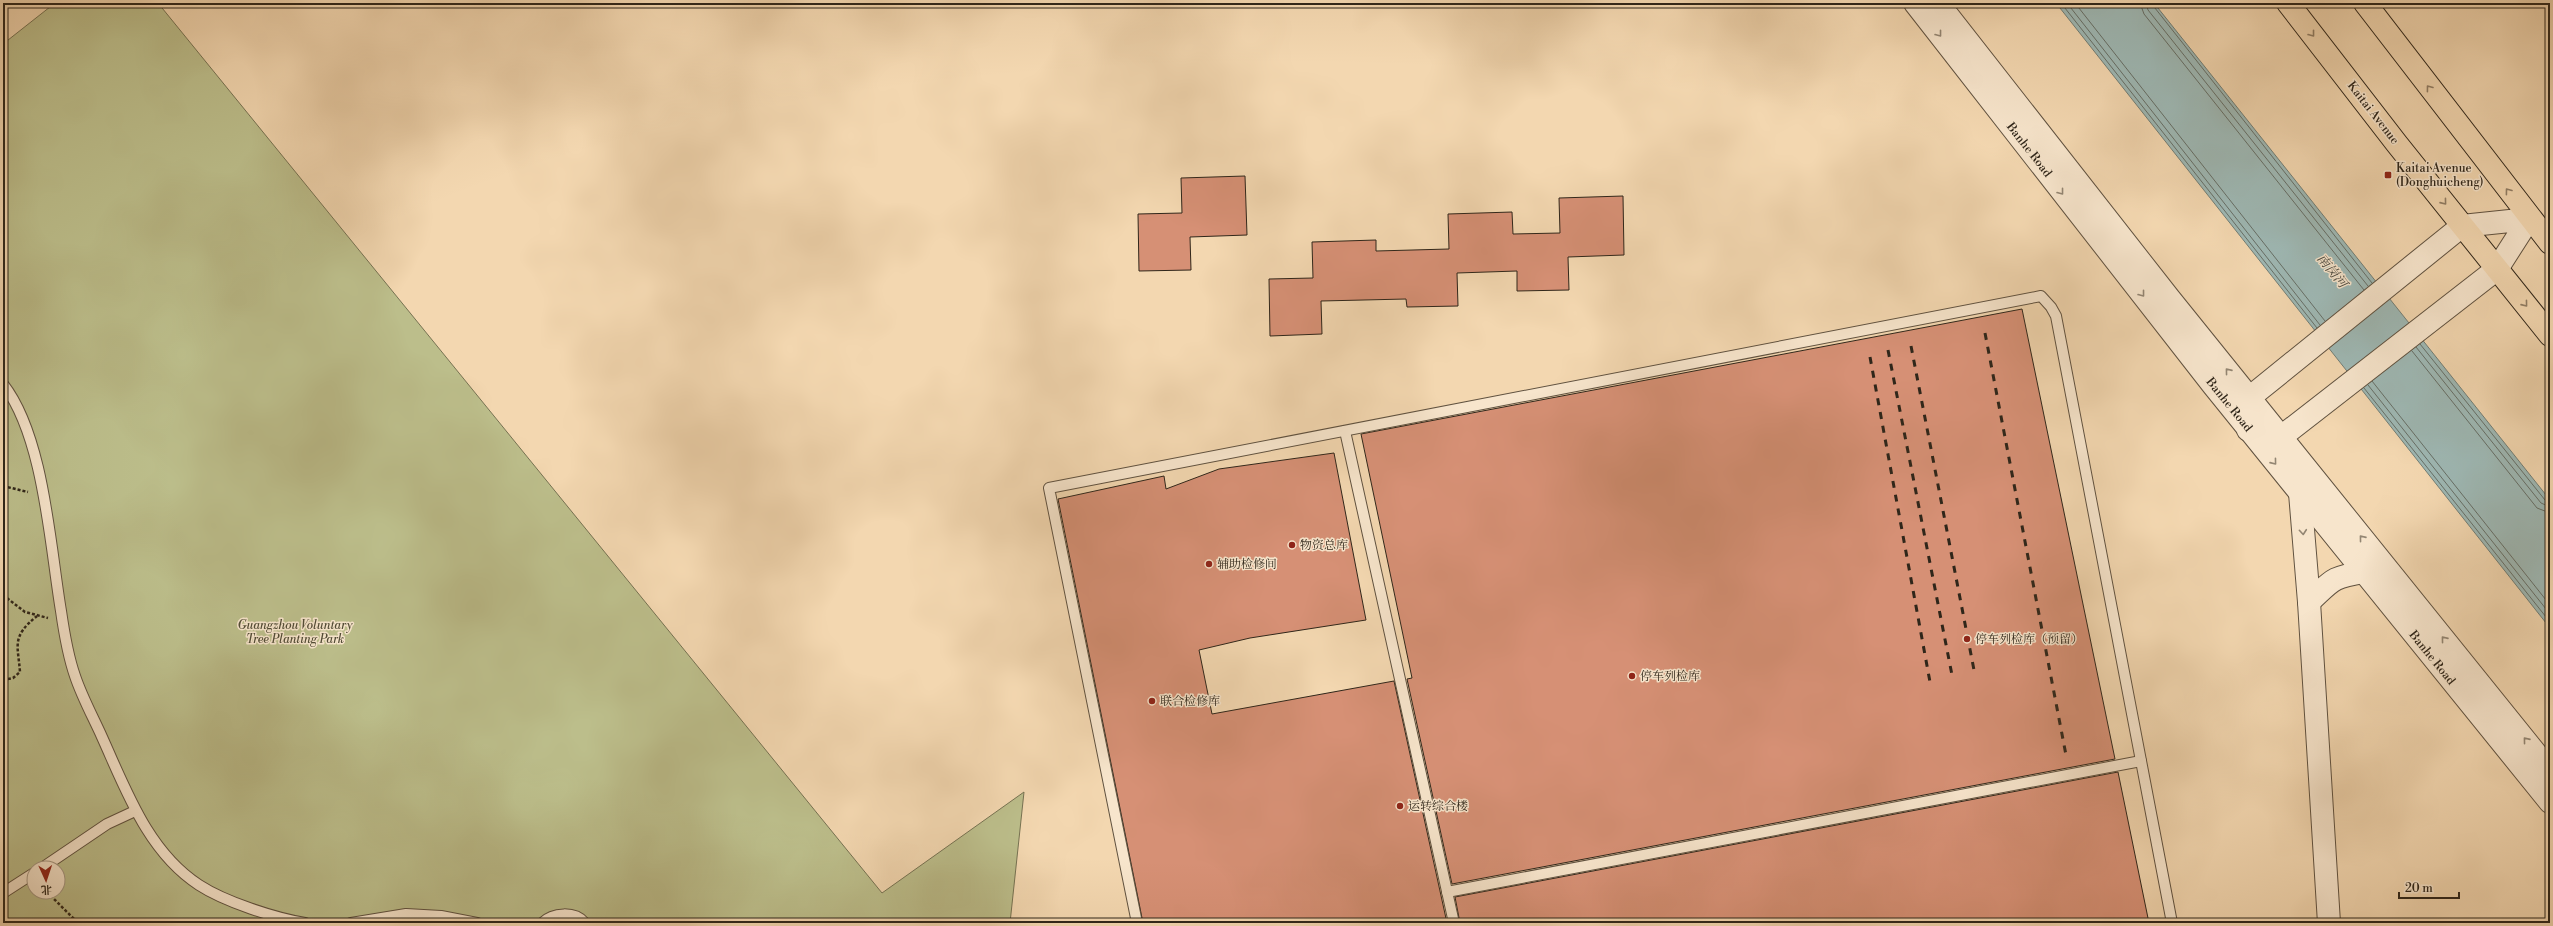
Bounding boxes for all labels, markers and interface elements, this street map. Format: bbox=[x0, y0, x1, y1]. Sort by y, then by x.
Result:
one-way arrow bbox=[1934, 29, 1941, 36]
one-way arrow bbox=[2307, 29, 2314, 36]
street label: Kaitai Avenue bbox=[2344, 79, 2402, 147]
one-way arrow bbox=[2427, 85, 2434, 92]
street label: Banhe Road bbox=[2002, 119, 2055, 180]
place label: Kaitai Avenue (Donghuicheng) bbox=[2396, 161, 2483, 190]
marker: Kaitai Avenue (Donghuicheng) bbox=[2383, 170, 2393, 180]
one-way arrow bbox=[2057, 187, 2064, 194]
one-way arrow bbox=[2506, 189, 2513, 196]
one-way arrow bbox=[2439, 198, 2446, 205]
water label: 南岗河 bbox=[2314, 251, 2352, 293]
one-way arrow bbox=[2137, 290, 2144, 297]
one-way arrow bbox=[2520, 299, 2527, 306]
one-way arrow bbox=[2226, 369, 2233, 376]
street label: Banhe Road bbox=[2202, 374, 2255, 435]
one-way arrow bbox=[2270, 457, 2277, 464]
one-way arrow bbox=[2298, 529, 2307, 535]
one-way arrow bbox=[2360, 535, 2367, 542]
place label: 物资总库 bbox=[1300, 538, 1348, 553]
marker: 物资总库 bbox=[1287, 540, 1297, 550]
place label: 辅助检修间 bbox=[1217, 557, 1277, 572]
marker: 辅助检修间 bbox=[1204, 559, 1214, 569]
park label: Guangzhou Voluntary Tree Planting Park bbox=[238, 618, 353, 647]
street label: Banhe Road bbox=[2405, 627, 2458, 688]
place label: 停车列检库（预留） bbox=[1975, 632, 2083, 647]
marker: 停车列检库（预留） bbox=[1962, 634, 1972, 644]
one-way arrow bbox=[2442, 636, 2449, 644]
place label: 停车列检库 bbox=[1640, 669, 1700, 684]
marker: 停车列检库 bbox=[1627, 671, 1637, 681]
place label: 联合检修库 bbox=[1160, 694, 1220, 709]
marker: 联合检修库 bbox=[1147, 696, 1157, 706]
one-way arrow bbox=[2523, 738, 2530, 745]
place label: 运转综合楼 bbox=[1408, 799, 1468, 814]
marker: 运转综合楼 bbox=[1395, 801, 1405, 811]
north arrow bbox=[26, 860, 66, 900]
scale bar bbox=[2399, 874, 2459, 900]
text: 20 m bbox=[2405, 881, 2433, 896]
text: 北 bbox=[41, 882, 52, 896]

